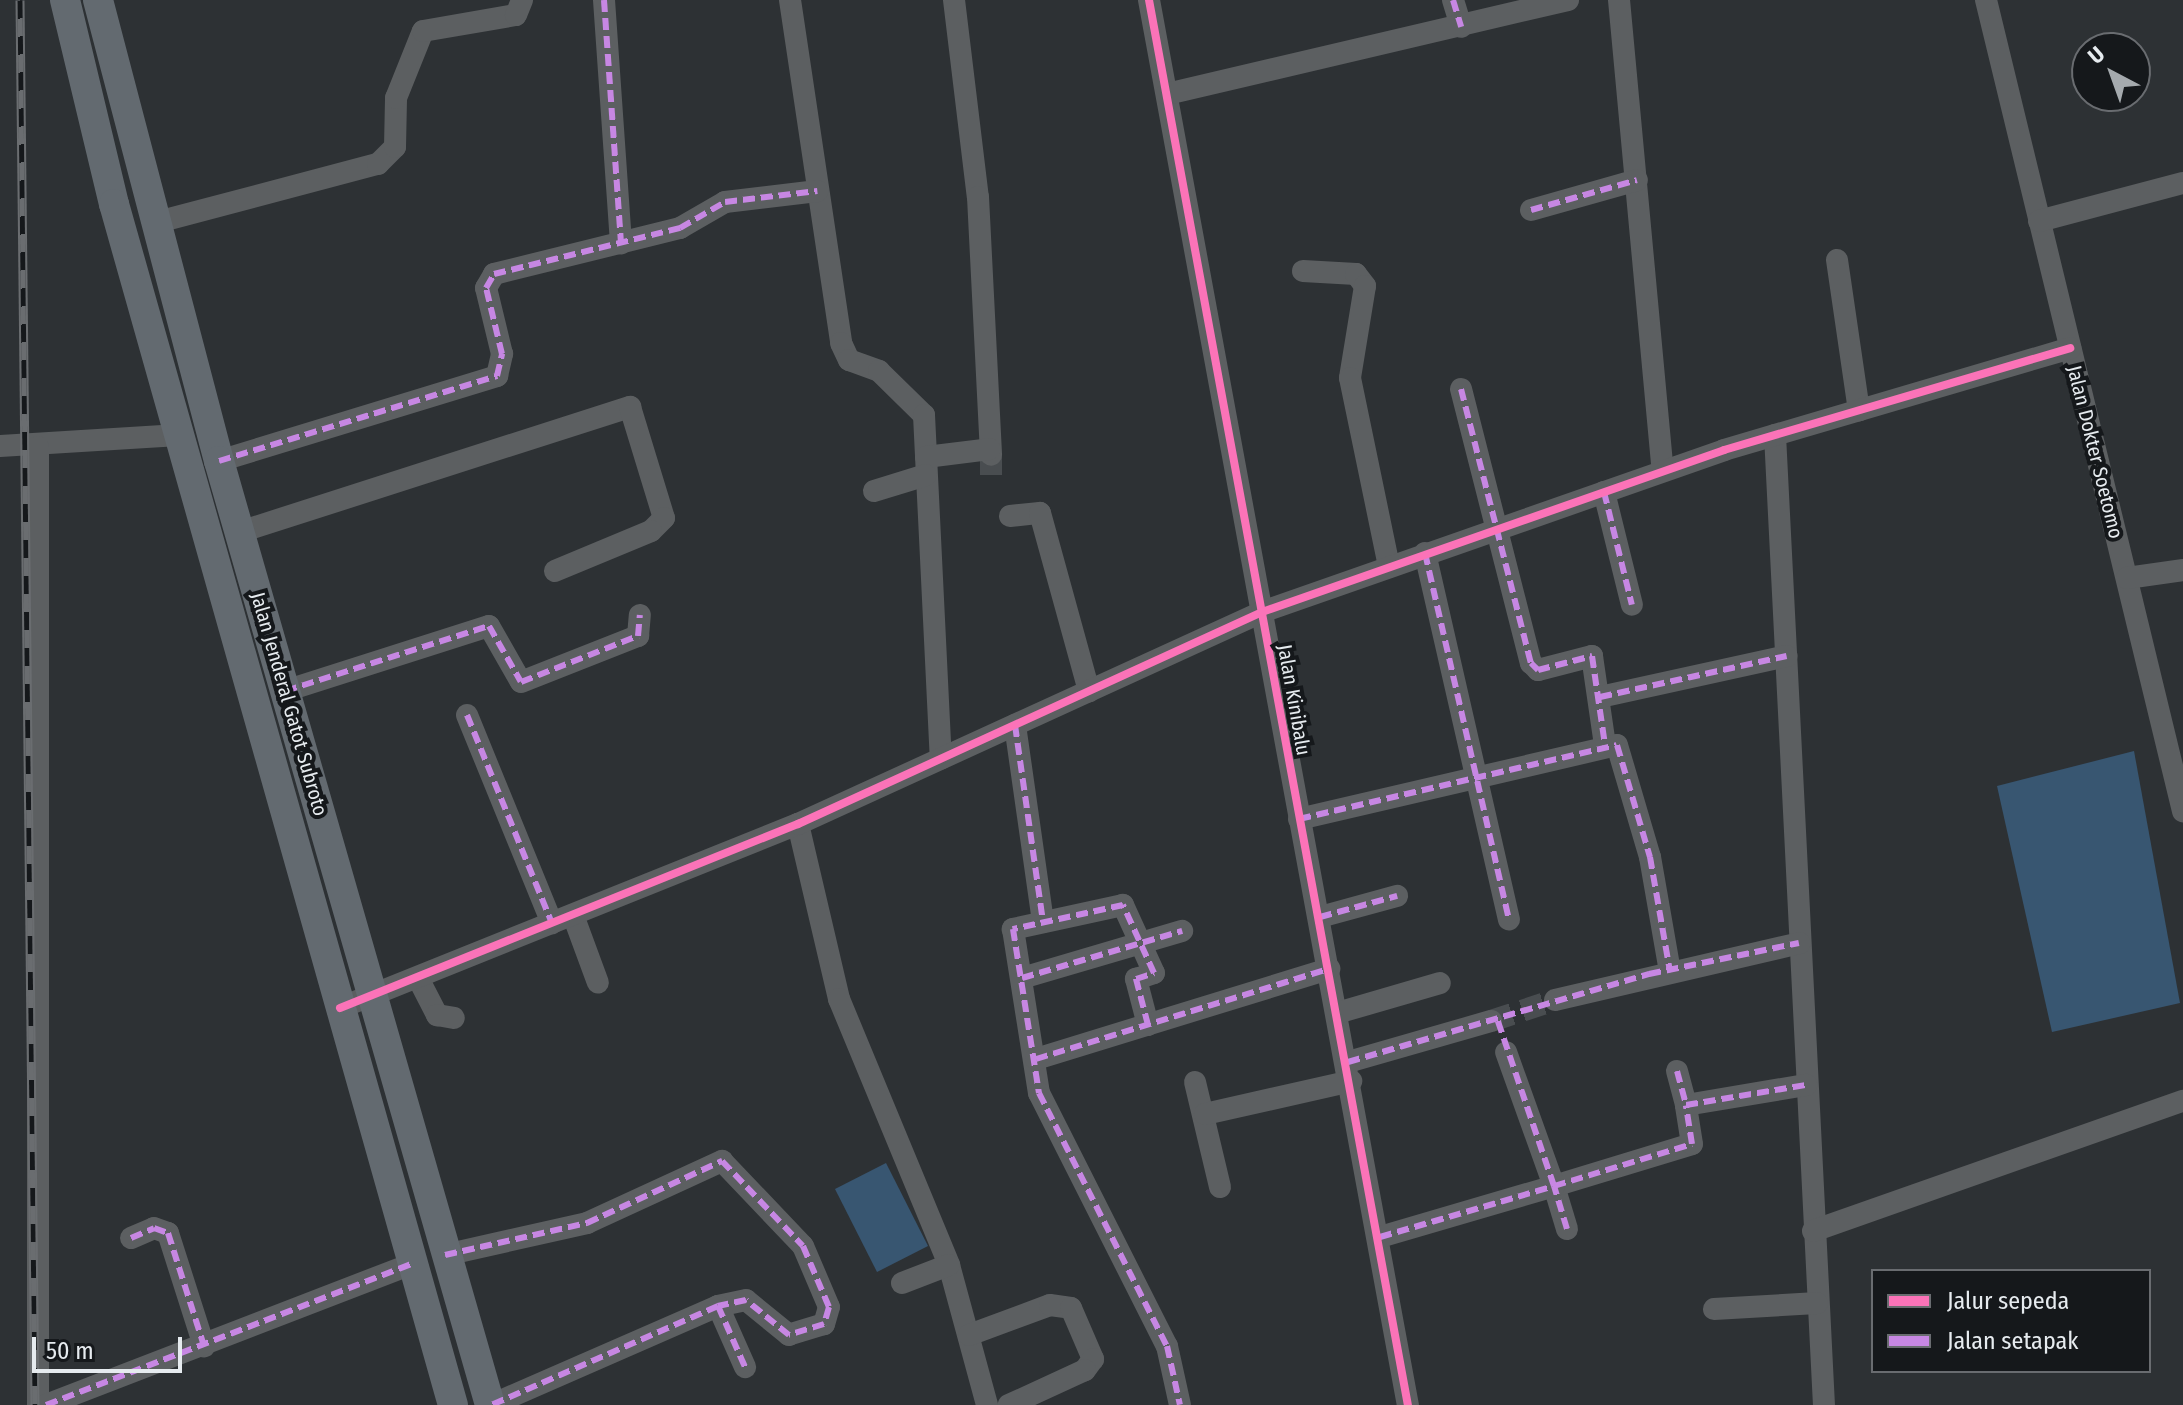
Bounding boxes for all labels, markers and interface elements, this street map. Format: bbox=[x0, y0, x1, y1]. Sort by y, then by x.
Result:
north arrow bbox=[2071, 32, 2151, 112]
text: U bbox=[2082, 41, 2110, 69]
street label: Jalan Dokter Soetomo bbox=[2062, 363, 2128, 541]
street label: Jalan Jenderal Gatot Subroto bbox=[246, 589, 332, 819]
street label: Jalan Kinibalu bbox=[1272, 643, 1316, 757]
legend bbox=[1871, 1269, 2151, 1373]
text: Jalur sepeda bbox=[1947, 1287, 2069, 1315]
scale bar bbox=[36, 1321, 186, 1371]
text: Jalan setapak bbox=[1947, 1327, 2078, 1355]
text: 50 m bbox=[46, 1337, 94, 1365]

